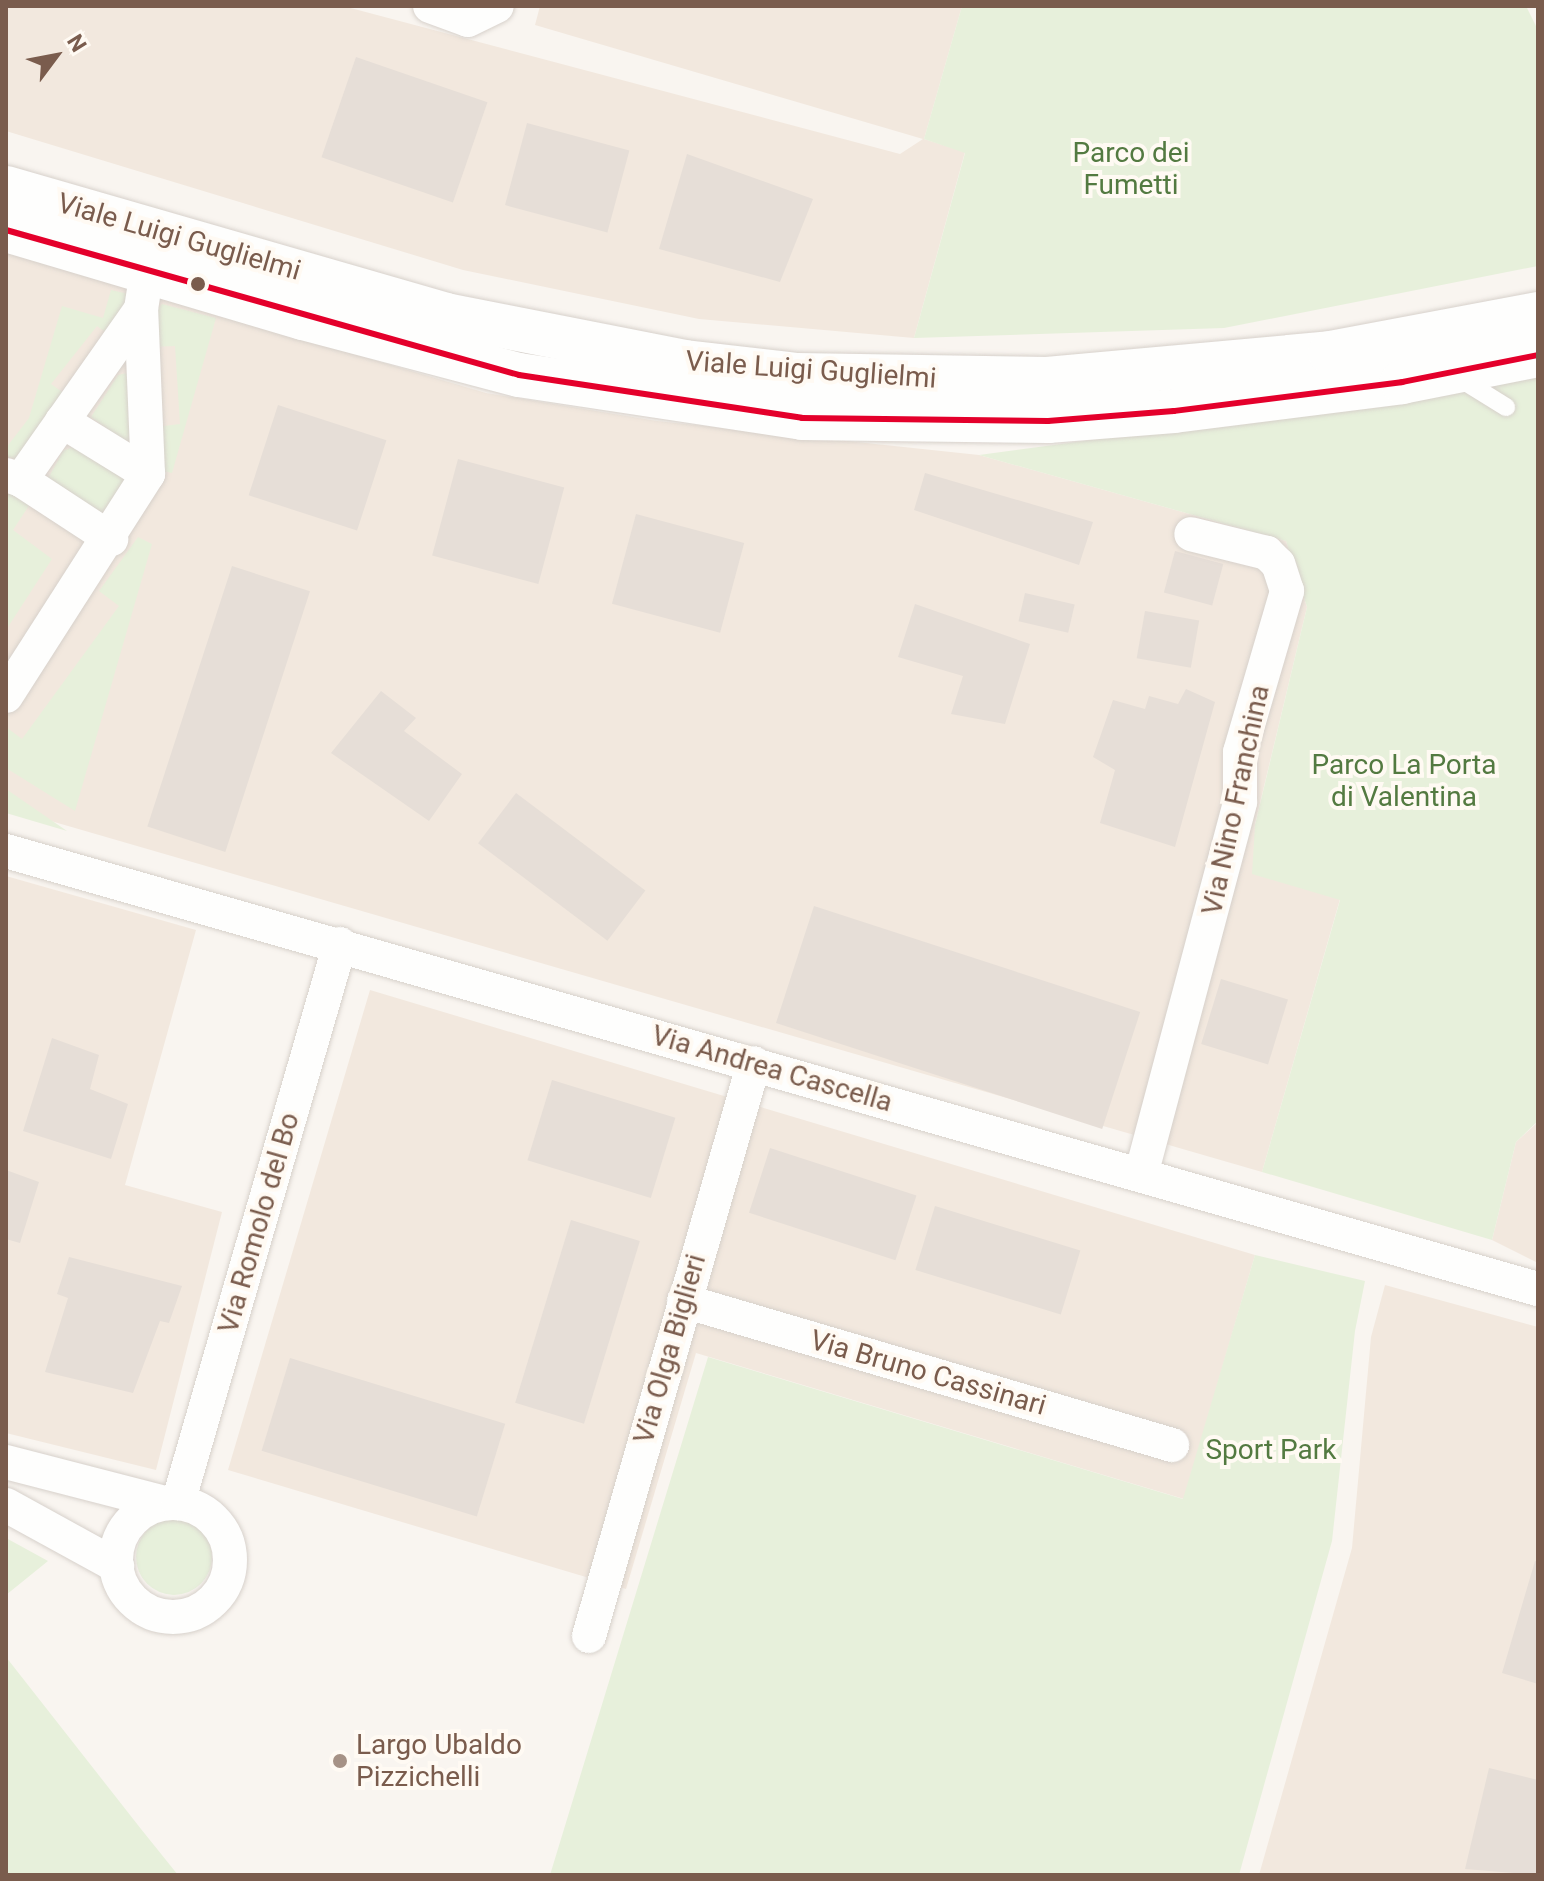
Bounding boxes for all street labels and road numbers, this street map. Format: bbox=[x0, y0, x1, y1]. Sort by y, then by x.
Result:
street label: Viale Luigi Guglielmi bbox=[53, 186, 305, 288]
street label: Viale Luigi Guglielmi bbox=[684, 344, 938, 396]
street label: Via Nino Franchina bbox=[1195, 682, 1277, 918]
street label: Via Andrea Cascella bbox=[648, 1019, 896, 1119]
street label: Via Romolo del Bo bbox=[211, 1109, 307, 1337]
street label: Via Olga Biglieri bbox=[627, 1250, 713, 1448]
street label: Via Bruno Cassinari bbox=[806, 1323, 1050, 1423]

